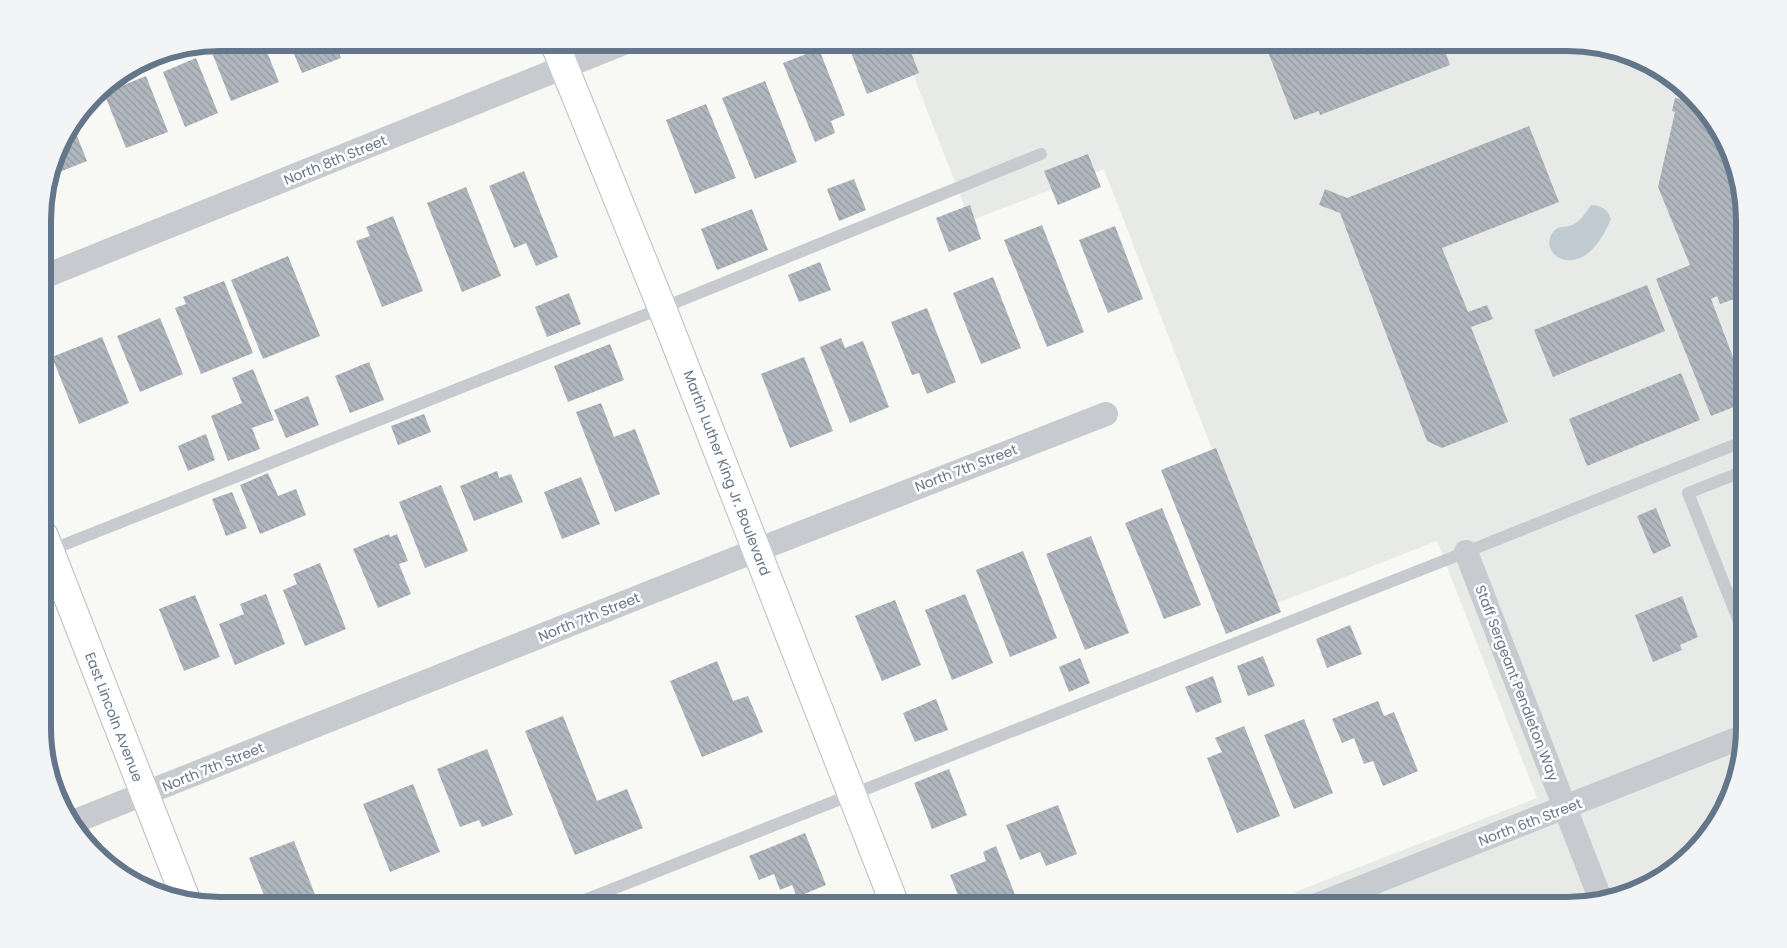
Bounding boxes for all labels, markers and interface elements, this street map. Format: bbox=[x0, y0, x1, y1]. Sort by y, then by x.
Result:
street label: North 8th Street bbox=[281, 130, 389, 190]
street label: Martin Luther King Jr. Boulevard bbox=[678, 367, 776, 579]
street label: North 7th Street bbox=[912, 439, 1020, 497]
street label: Staff Sergeant Pendleton Way bbox=[1470, 582, 1564, 784]
street label: North 7th Street bbox=[535, 587, 643, 647]
street label: East Lincoln Avenue bbox=[80, 649, 148, 785]
street label: North 7th Street bbox=[159, 737, 267, 797]
street label: North 6th Street bbox=[1475, 793, 1585, 851]

